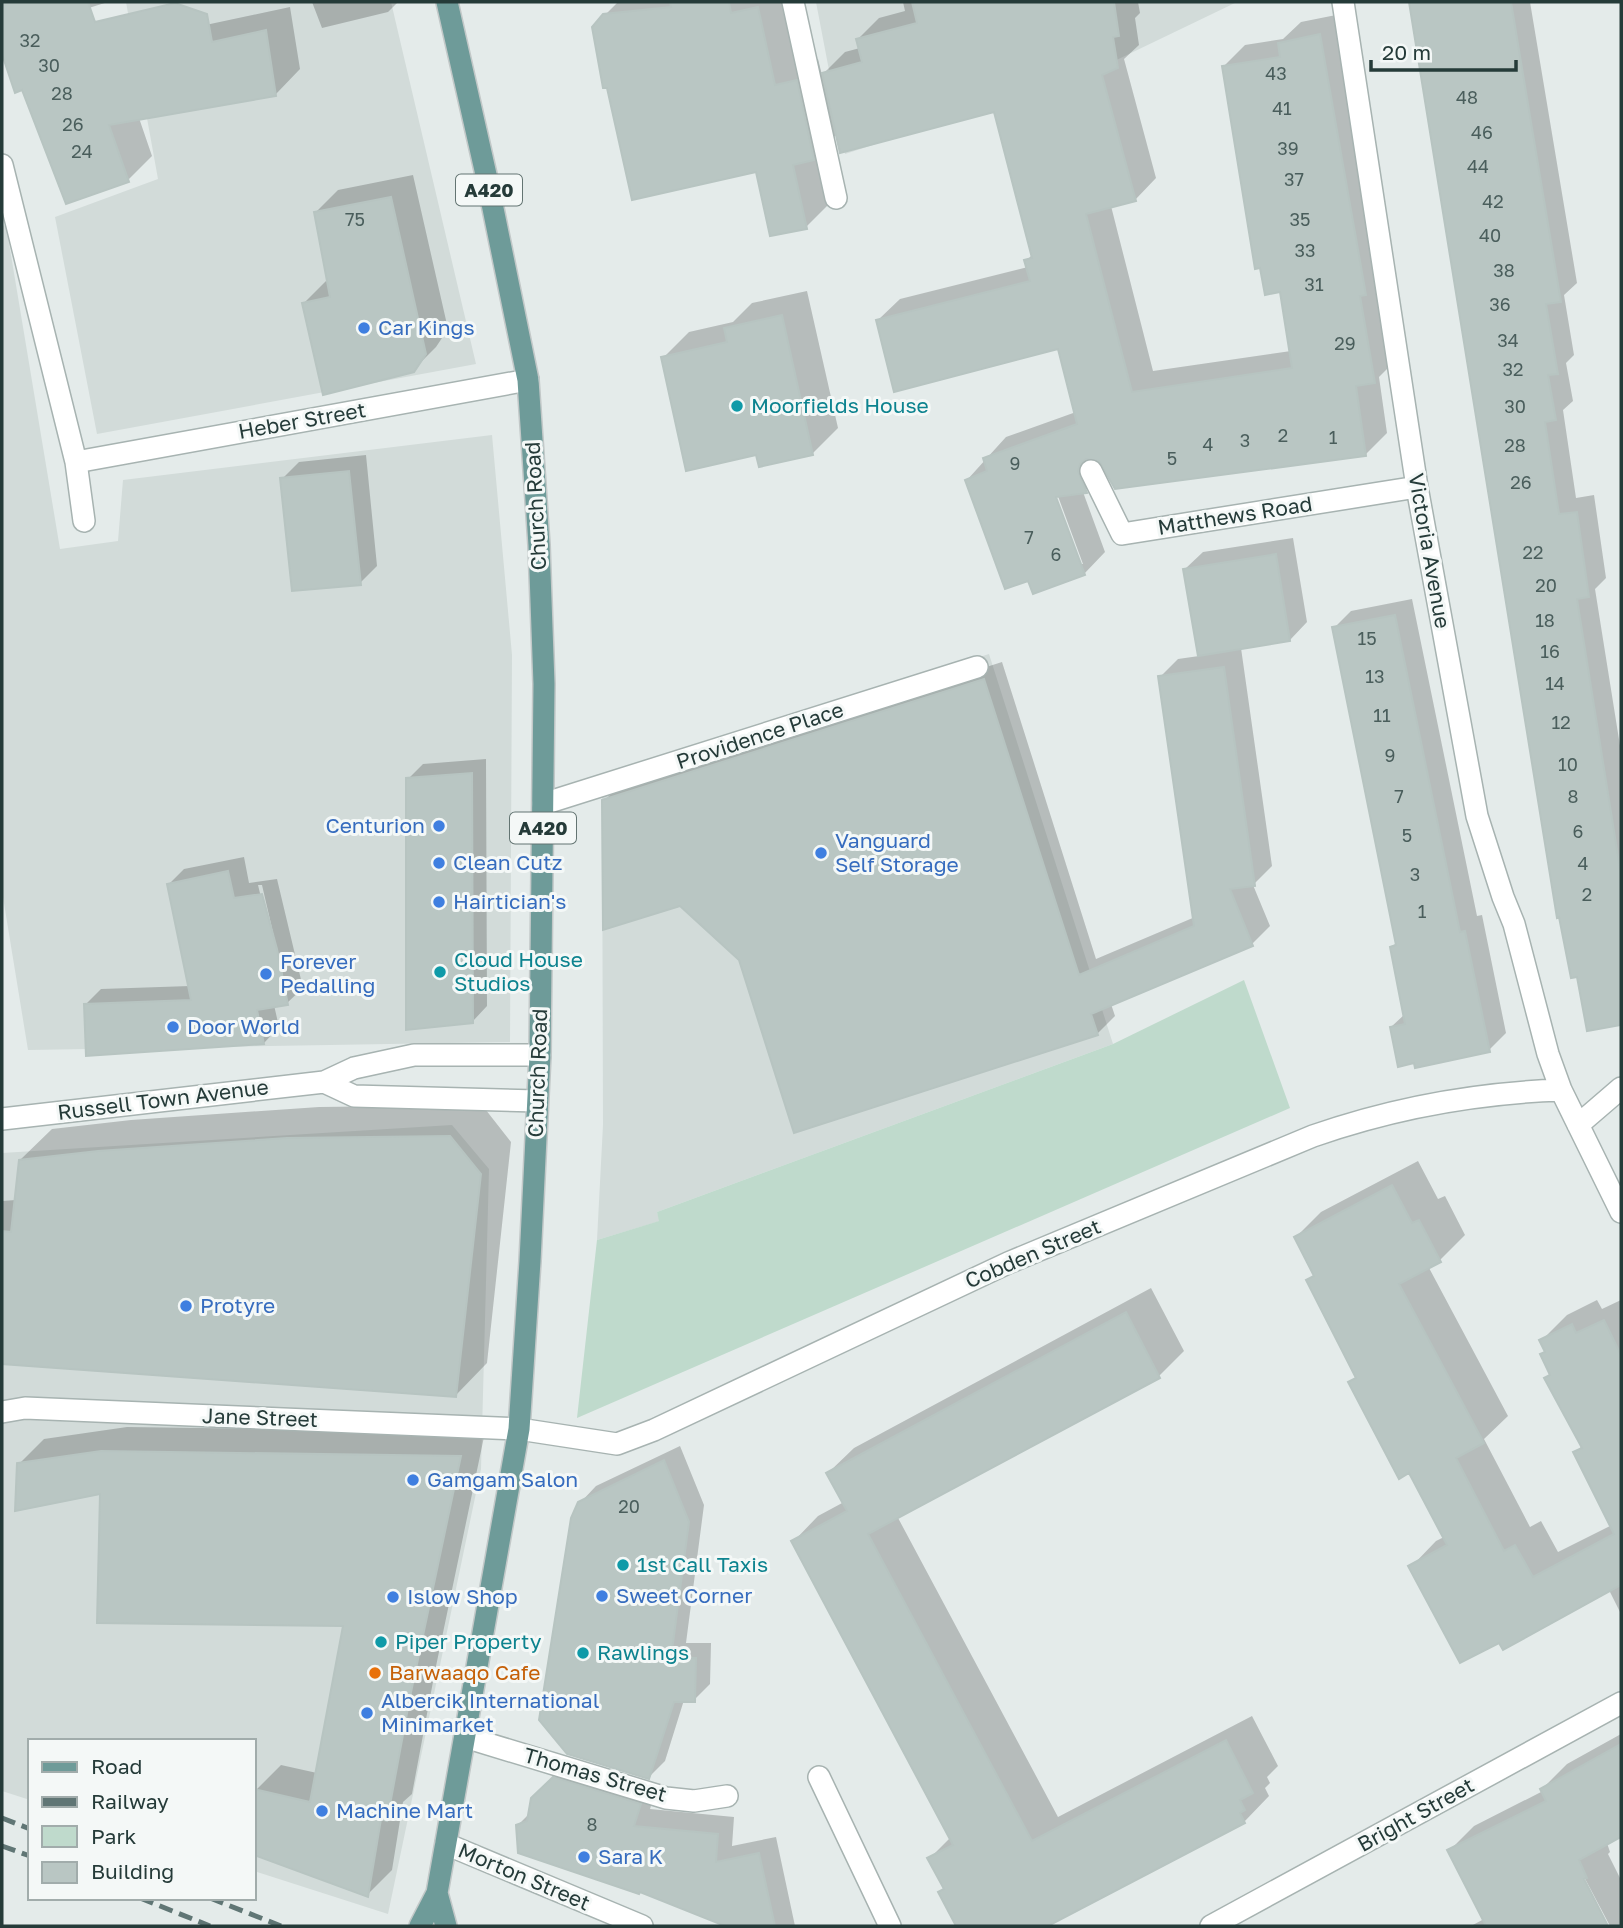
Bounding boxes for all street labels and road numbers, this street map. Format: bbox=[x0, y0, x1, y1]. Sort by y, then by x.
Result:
road number: A420 bbox=[456, 174, 522, 206]
street label: Heber Street bbox=[236, 396, 368, 444]
street label: Church Road bbox=[519, 441, 551, 571]
street label: Victoria Avenue bbox=[1404, 471, 1456, 630]
street label: Matthews Road bbox=[1156, 490, 1314, 540]
street label: Providence Place bbox=[673, 696, 847, 774]
road number: A420 bbox=[510, 813, 576, 844]
street label: Church Road bbox=[522, 1008, 552, 1138]
street label: Russell Town Avenue bbox=[56, 1073, 270, 1125]
street label: Cobden Street bbox=[961, 1213, 1105, 1293]
street label: Jane Street bbox=[202, 1402, 318, 1432]
street label: Thomas Street bbox=[521, 1741, 670, 1807]
street label: Bright Street bbox=[1353, 1771, 1478, 1857]
street label: Morton Street bbox=[455, 1837, 594, 1916]

